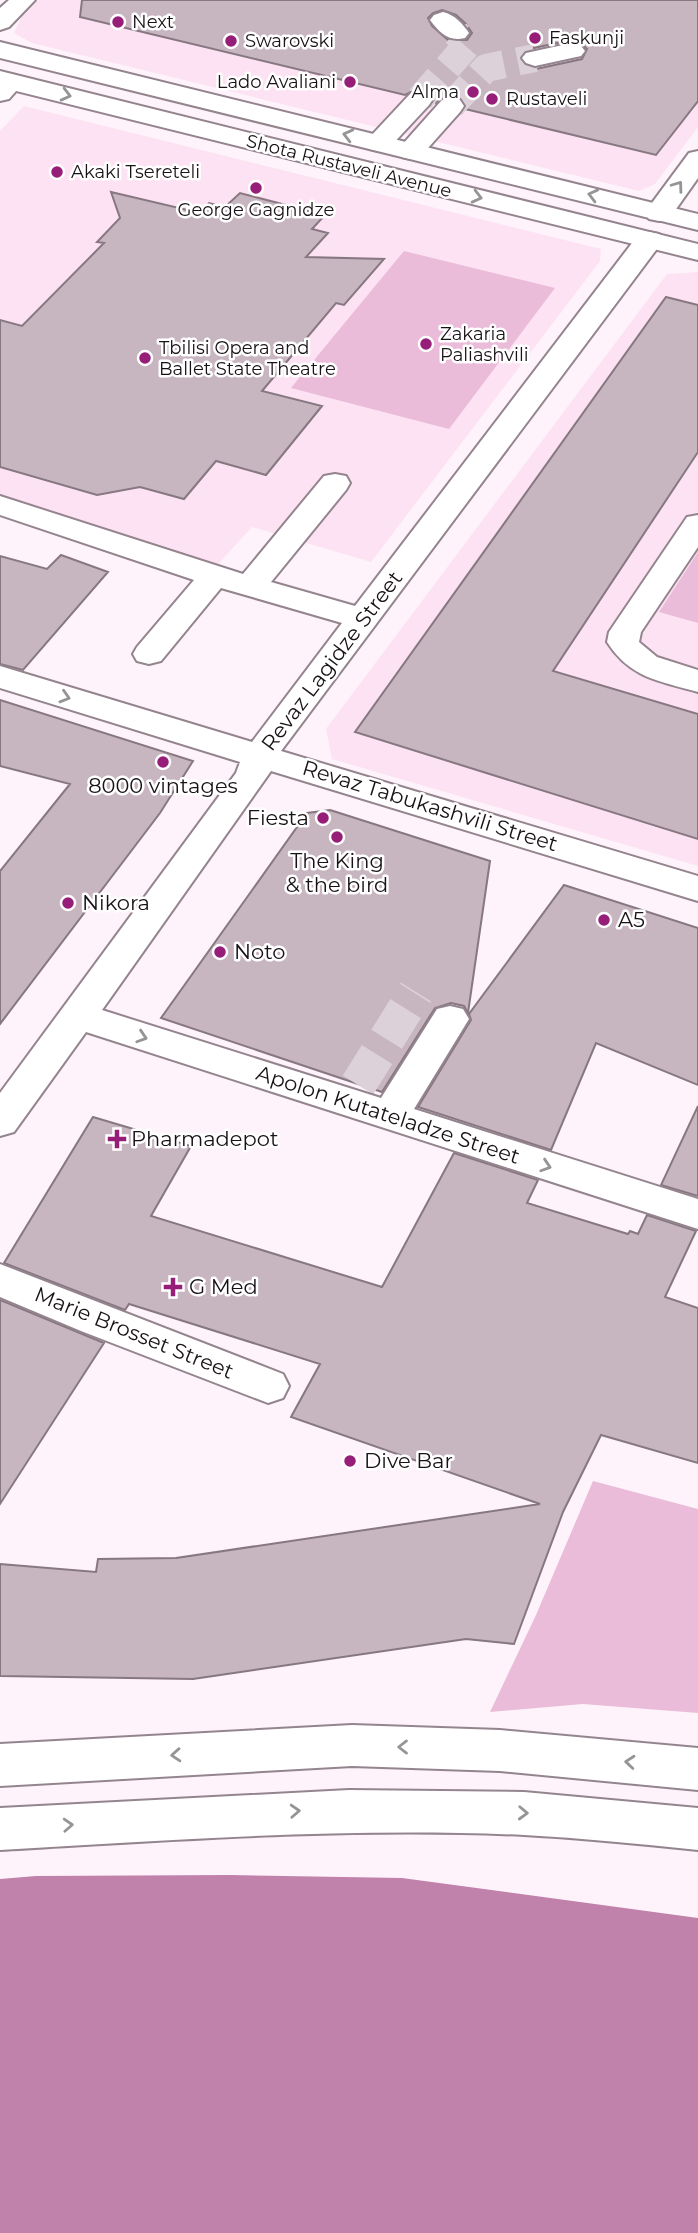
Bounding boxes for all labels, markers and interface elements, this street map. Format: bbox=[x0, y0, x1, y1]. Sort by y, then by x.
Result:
place label: Next bbox=[132, 11, 174, 33]
marker: Next bbox=[110, 14, 126, 30]
place label: Faskunji bbox=[549, 27, 624, 49]
place label: Swarovski bbox=[245, 30, 334, 52]
marker: Faskunji bbox=[527, 30, 543, 46]
marker: Swarovski bbox=[223, 33, 239, 49]
place label: Lado Avaliani bbox=[217, 71, 336, 93]
marker: Lado Avaliani bbox=[342, 74, 358, 90]
place label: Alma bbox=[412, 81, 459, 103]
marker: Alma bbox=[465, 84, 481, 100]
one-way arrow bbox=[60, 87, 72, 101]
place label: Rustaveli bbox=[506, 88, 587, 110]
marker: Rustaveli bbox=[484, 91, 500, 107]
one-way arrow bbox=[342, 129, 354, 143]
street label: Shota Rustaveli Avenue bbox=[244, 130, 454, 202]
place label: Akaki Tsereteli bbox=[71, 161, 200, 183]
marker: Akaki Tsereteli bbox=[49, 164, 65, 180]
marker: George Gagnidze bbox=[248, 180, 264, 196]
one-way arrow bbox=[670, 181, 682, 194]
one-way arrow bbox=[471, 189, 483, 203]
one-way arrow bbox=[587, 189, 599, 203]
place label: George Gagnidze bbox=[178, 199, 335, 221]
place label: Zakaria Paliashvili bbox=[440, 323, 529, 366]
marker: Zakaria Paliashvili bbox=[418, 336, 434, 352]
place label: Tbilisi Opera and Ballet State Theatre bbox=[159, 337, 336, 380]
marker: Tbilisi Opera and Ballet State Theatre bbox=[137, 350, 153, 366]
street label: Revaz Lagidze Street bbox=[256, 566, 407, 755]
one-way arrow bbox=[59, 688, 71, 703]
marker: 8000 vintages bbox=[155, 754, 171, 770]
street label: Revaz Tabukashvili Street bbox=[299, 755, 561, 856]
place label: 8000 vintages bbox=[88, 773, 238, 798]
place label: Fiesta bbox=[247, 805, 309, 830]
marker: Fiesta bbox=[315, 810, 331, 826]
marker: The King & the bird bbox=[329, 829, 345, 845]
place label: The King & the bird bbox=[286, 848, 388, 897]
place label: Nikora bbox=[82, 890, 150, 915]
marker: Nikora bbox=[60, 895, 76, 911]
place label: A5 bbox=[618, 907, 645, 932]
marker: A5 bbox=[596, 912, 612, 928]
place label: Noto bbox=[234, 939, 286, 964]
marker: Noto bbox=[212, 944, 228, 960]
one-way arrow bbox=[136, 1029, 148, 1043]
street label: Apolon Kutateladze Street bbox=[253, 1060, 523, 1169]
place label: Pharmadepot bbox=[131, 1126, 278, 1151]
marker: Pharmadepot bbox=[109, 1131, 125, 1147]
one-way arrow bbox=[539, 1157, 551, 1172]
place label: G Med bbox=[189, 1274, 258, 1299]
marker: G Med bbox=[163, 1277, 183, 1297]
street label: Marie Brosset Street bbox=[31, 1281, 237, 1384]
place label: Dive Bar bbox=[364, 1448, 453, 1473]
marker: Dive Bar bbox=[342, 1453, 358, 1469]
one-way arrow bbox=[397, 1739, 408, 1755]
one-way arrow bbox=[170, 1747, 181, 1762]
one-way arrow bbox=[624, 1755, 635, 1770]
one-way arrow bbox=[290, 1804, 301, 1819]
one-way arrow bbox=[517, 1805, 528, 1820]
one-way arrow bbox=[63, 1818, 74, 1833]

